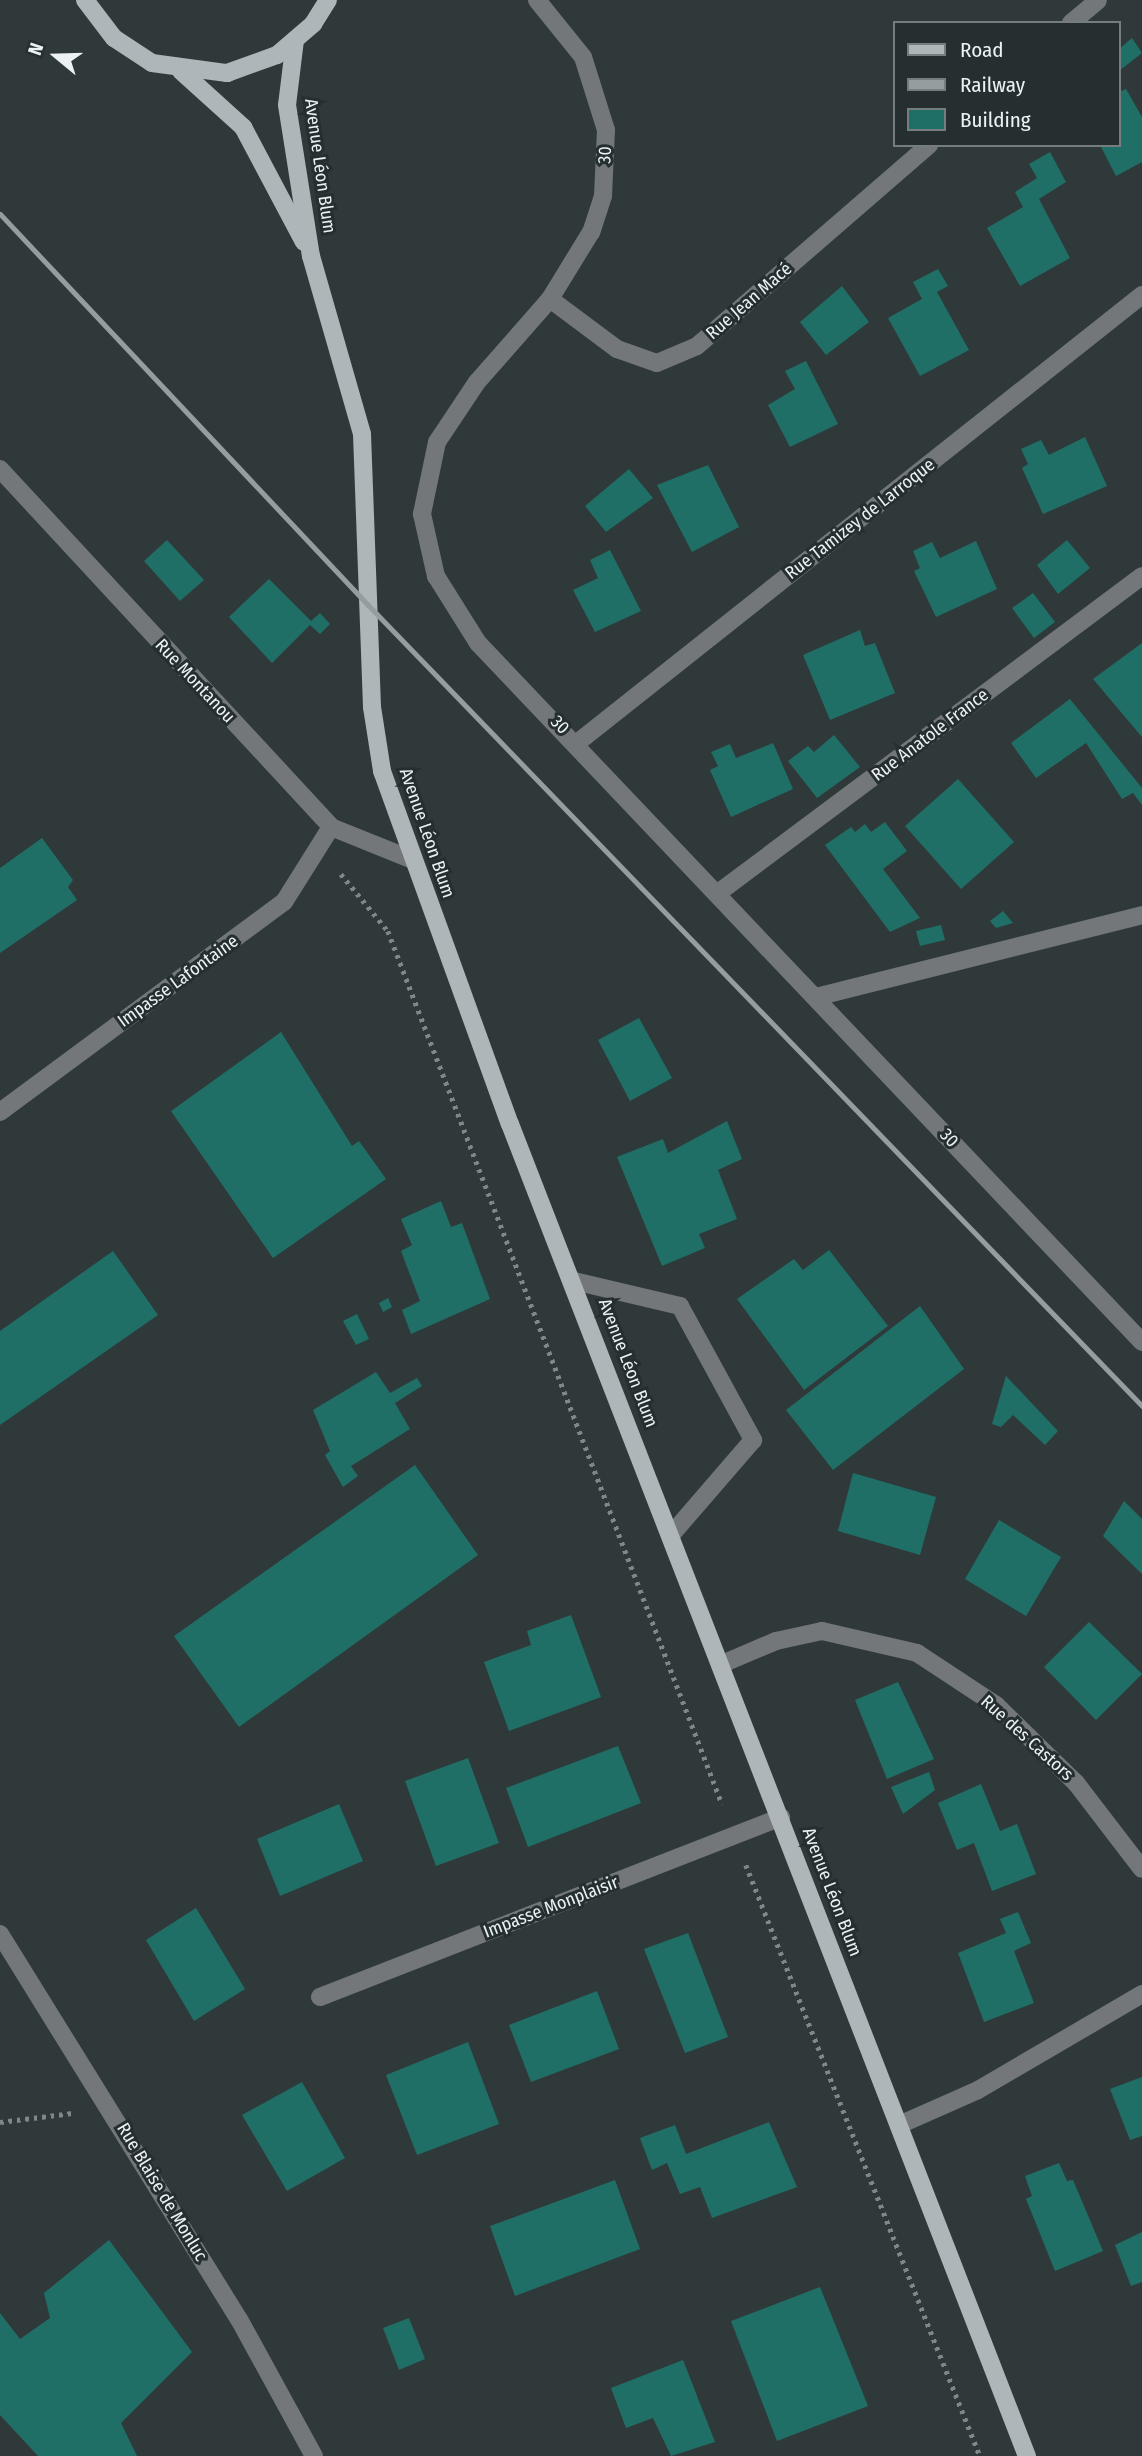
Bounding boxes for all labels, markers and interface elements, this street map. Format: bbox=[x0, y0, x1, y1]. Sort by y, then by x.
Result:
north arrow bbox=[21, 21, 91, 91]
legend bbox=[894, 21, 1121, 147]
text: Road bbox=[960, 37, 1004, 63]
text: N bbox=[23, 40, 48, 58]
text: Railway bbox=[960, 72, 1025, 98]
street label: Avenue Léon Blum bbox=[300, 97, 340, 235]
text: Building bbox=[960, 107, 1031, 133]
street label: 30 bbox=[594, 146, 616, 164]
street label: Rue Jean Macé bbox=[702, 258, 796, 344]
street label: Rue Tamizey de Larroque bbox=[781, 454, 939, 584]
street label: Rue Montanou bbox=[151, 634, 239, 728]
street label: Rue Anatole France bbox=[867, 684, 993, 786]
street label: 30 bbox=[546, 711, 574, 739]
street label: Avenue Léon Blum bbox=[395, 765, 459, 901]
street label: Impasse Lafontaine bbox=[114, 930, 242, 1032]
street label: 30 bbox=[935, 1124, 963, 1152]
street label: Avenue Léon Blum bbox=[594, 1296, 662, 1430]
street label: Rue des Castors bbox=[976, 1691, 1078, 1785]
street label: Avenue Léon Blum bbox=[798, 1825, 866, 1959]
street label: Impasse Monplaisir bbox=[480, 1871, 622, 1943]
street label: Rue Blaise de Monluc bbox=[112, 2119, 212, 2265]

